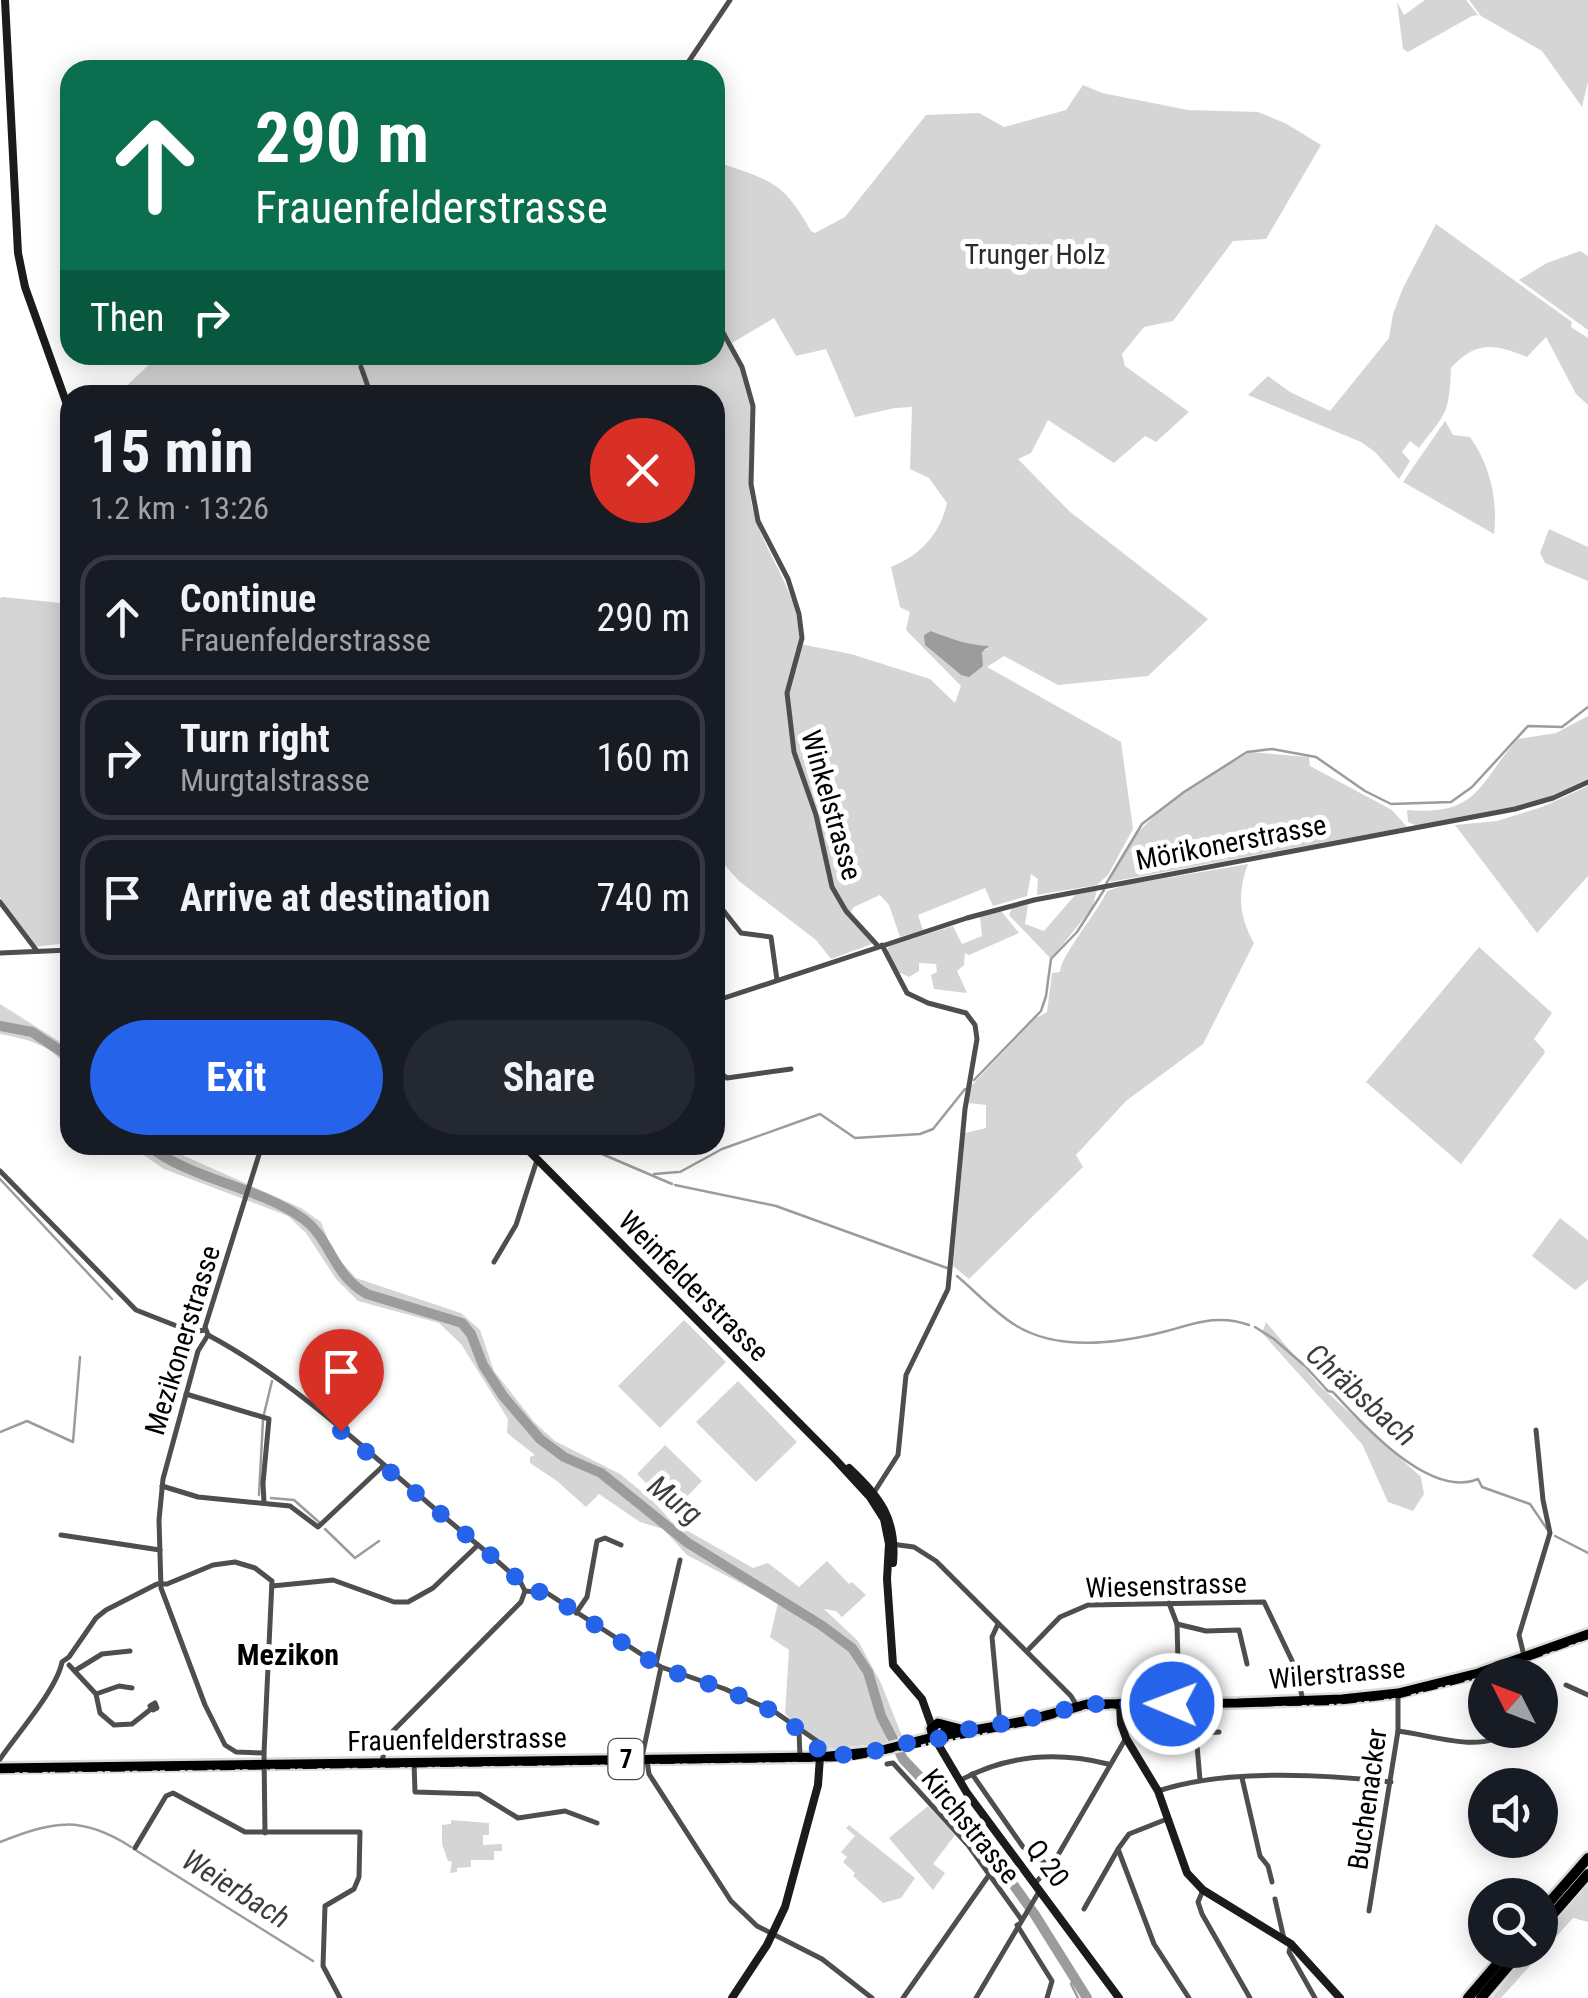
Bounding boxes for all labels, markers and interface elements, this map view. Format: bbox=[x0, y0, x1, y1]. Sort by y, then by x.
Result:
text: 290 m bbox=[255, 97, 429, 179]
icon: ahead bbox=[90, 100, 220, 230]
text: Frauenfelderstrasse bbox=[255, 181, 608, 234]
park label: Trunger Holz bbox=[964, 238, 1106, 271]
icon: right bbox=[184, 290, 239, 345]
text: Then bbox=[90, 296, 164, 340]
text: 15 min bbox=[90, 416, 254, 487]
button: close bbox=[590, 418, 695, 523]
text: 1.2 km · 13:26 bbox=[90, 489, 269, 527]
text: Continue bbox=[180, 577, 316, 621]
icon: ahead bbox=[95, 590, 150, 645]
text: 290 m bbox=[596, 596, 690, 640]
text: Frauenfelderstrasse bbox=[180, 621, 431, 659]
text: Turn right bbox=[180, 717, 330, 761]
street label: Winkelstrasse bbox=[794, 726, 869, 884]
icon: right bbox=[95, 730, 150, 785]
text: 160 m bbox=[596, 736, 690, 780]
text: Murgtalstrasse bbox=[180, 761, 370, 799]
street label: Mörikonerstrasse bbox=[1133, 808, 1329, 877]
icon: arrive bbox=[95, 870, 150, 925]
text: Arrive at destination bbox=[180, 876, 490, 920]
text: 740 m bbox=[596, 876, 690, 920]
button: Exit bbox=[90, 1020, 383, 1135]
button: Share bbox=[403, 1020, 695, 1135]
street label: Weinfelderstrasse bbox=[612, 1204, 776, 1368]
street label: Mezikonerstrasse bbox=[138, 1242, 227, 1439]
pin bbox=[299, 1329, 384, 1432]
water label: Chräbsbach bbox=[1299, 1336, 1424, 1453]
icon: arrive bbox=[314, 1344, 369, 1399]
water label: Murg bbox=[641, 1468, 709, 1532]
street label: Wiesenstrasse bbox=[1085, 1566, 1247, 1605]
district label: Mezikon bbox=[237, 1637, 339, 1672]
street label: Wilerstrasse bbox=[1267, 1651, 1407, 1696]
position arrow bbox=[1120, 1652, 1224, 1756]
north arrow bbox=[1468, 1658, 1558, 1748]
map controls bbox=[1468, 1658, 1558, 1968]
street label: Frauenfelderstrasse bbox=[347, 1721, 567, 1758]
street label: Buchenacker bbox=[1341, 1726, 1394, 1872]
road number: 7 bbox=[608, 1739, 644, 1779]
street label: Kirchstrasse bbox=[915, 1762, 1027, 1890]
button: sound bbox=[1468, 1768, 1558, 1858]
street label: Q 20 bbox=[1019, 1833, 1076, 1894]
water label: Weierbach bbox=[176, 1842, 297, 1935]
button: search bbox=[1468, 1878, 1558, 1968]

